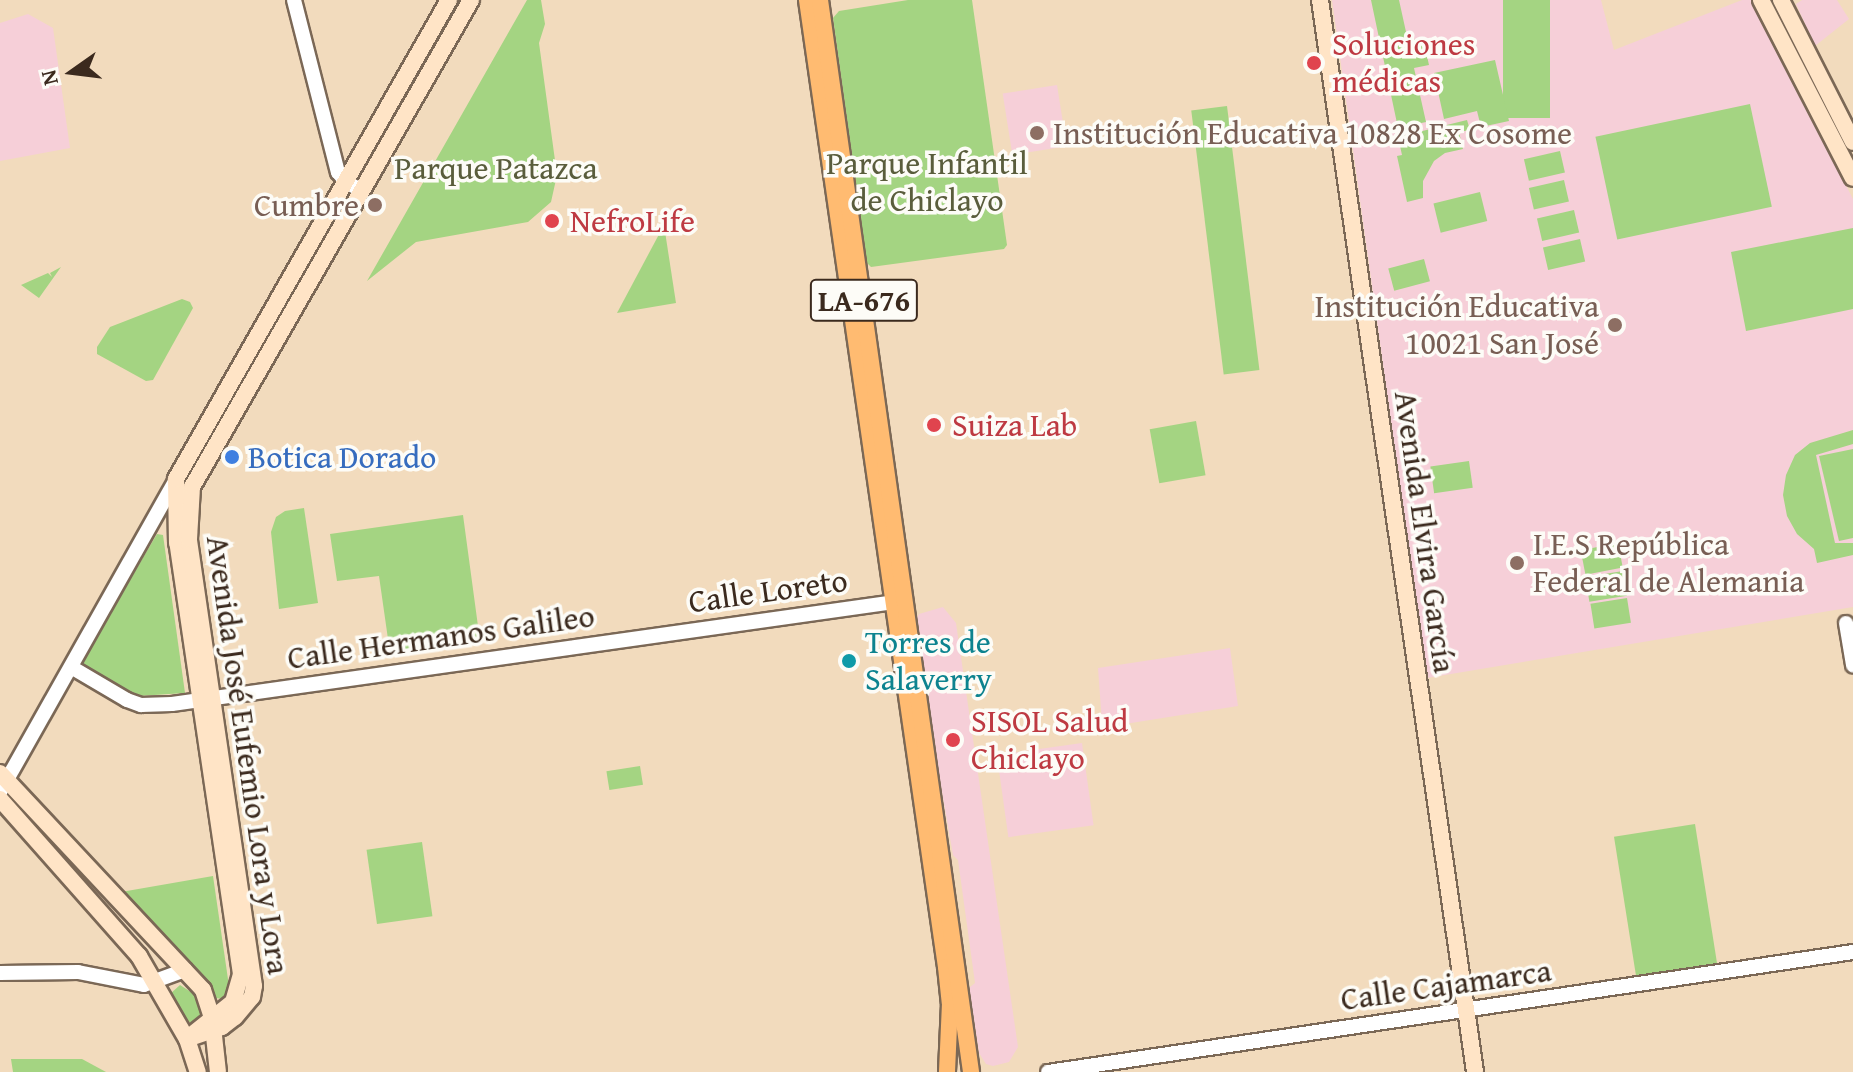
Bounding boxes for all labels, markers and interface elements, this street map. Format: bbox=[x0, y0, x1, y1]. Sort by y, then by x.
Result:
place label: Soluciones médicas bbox=[1332, 26, 1475, 101]
north arrow bbox=[32, 32, 112, 112]
marker: Soluciones médicas bbox=[1303, 52, 1325, 74]
text: N bbox=[31, 67, 66, 89]
place label: Institución Educativa 10828 Ex Cosome bbox=[1053, 114, 1572, 152]
marker: Institución Educativa 10828 Ex Cosome bbox=[1028, 124, 1046, 142]
park label: Parque Infantil de Chiclayo bbox=[826, 145, 1028, 220]
park label: Parque Patazca bbox=[394, 149, 598, 187]
place label: Cumbre bbox=[254, 186, 359, 224]
marker: Cumbre bbox=[366, 196, 384, 214]
place label: NefroLife bbox=[570, 202, 695, 240]
marker: NefroLife bbox=[541, 210, 563, 232]
road number: LA-676 bbox=[808, 274, 920, 326]
place label: Institución Educativa 10021 San José bbox=[1314, 288, 1599, 363]
marker: Institución Educativa 10021 San José bbox=[1606, 316, 1624, 334]
street label: Avenida Elvira García bbox=[1386, 389, 1464, 675]
place label: Suiza Lab bbox=[952, 406, 1077, 444]
marker: Suiza Lab bbox=[923, 414, 945, 436]
place label: Botica Dorado bbox=[248, 438, 436, 476]
marker: Botica Dorado bbox=[223, 448, 241, 466]
place label: I.E.S República Federal de Alemania bbox=[1533, 526, 1804, 601]
street label: Avenida José Eufemio Lora y Lora bbox=[198, 533, 298, 977]
marker: I.E.S República Federal de Alemania bbox=[1508, 554, 1526, 572]
street label: Calle Loreto bbox=[686, 561, 850, 621]
street label: Calle Hermanos Galileo bbox=[285, 596, 597, 678]
place label: Torres de Salaverry bbox=[865, 624, 992, 699]
marker: Torres de Salaverry bbox=[840, 652, 858, 670]
place label: SISOL Salud Chiclayo bbox=[971, 703, 1128, 778]
marker: SISOL Salud Chiclayo bbox=[942, 729, 964, 751]
street label: Calle Cajamarca bbox=[1338, 951, 1554, 1019]

